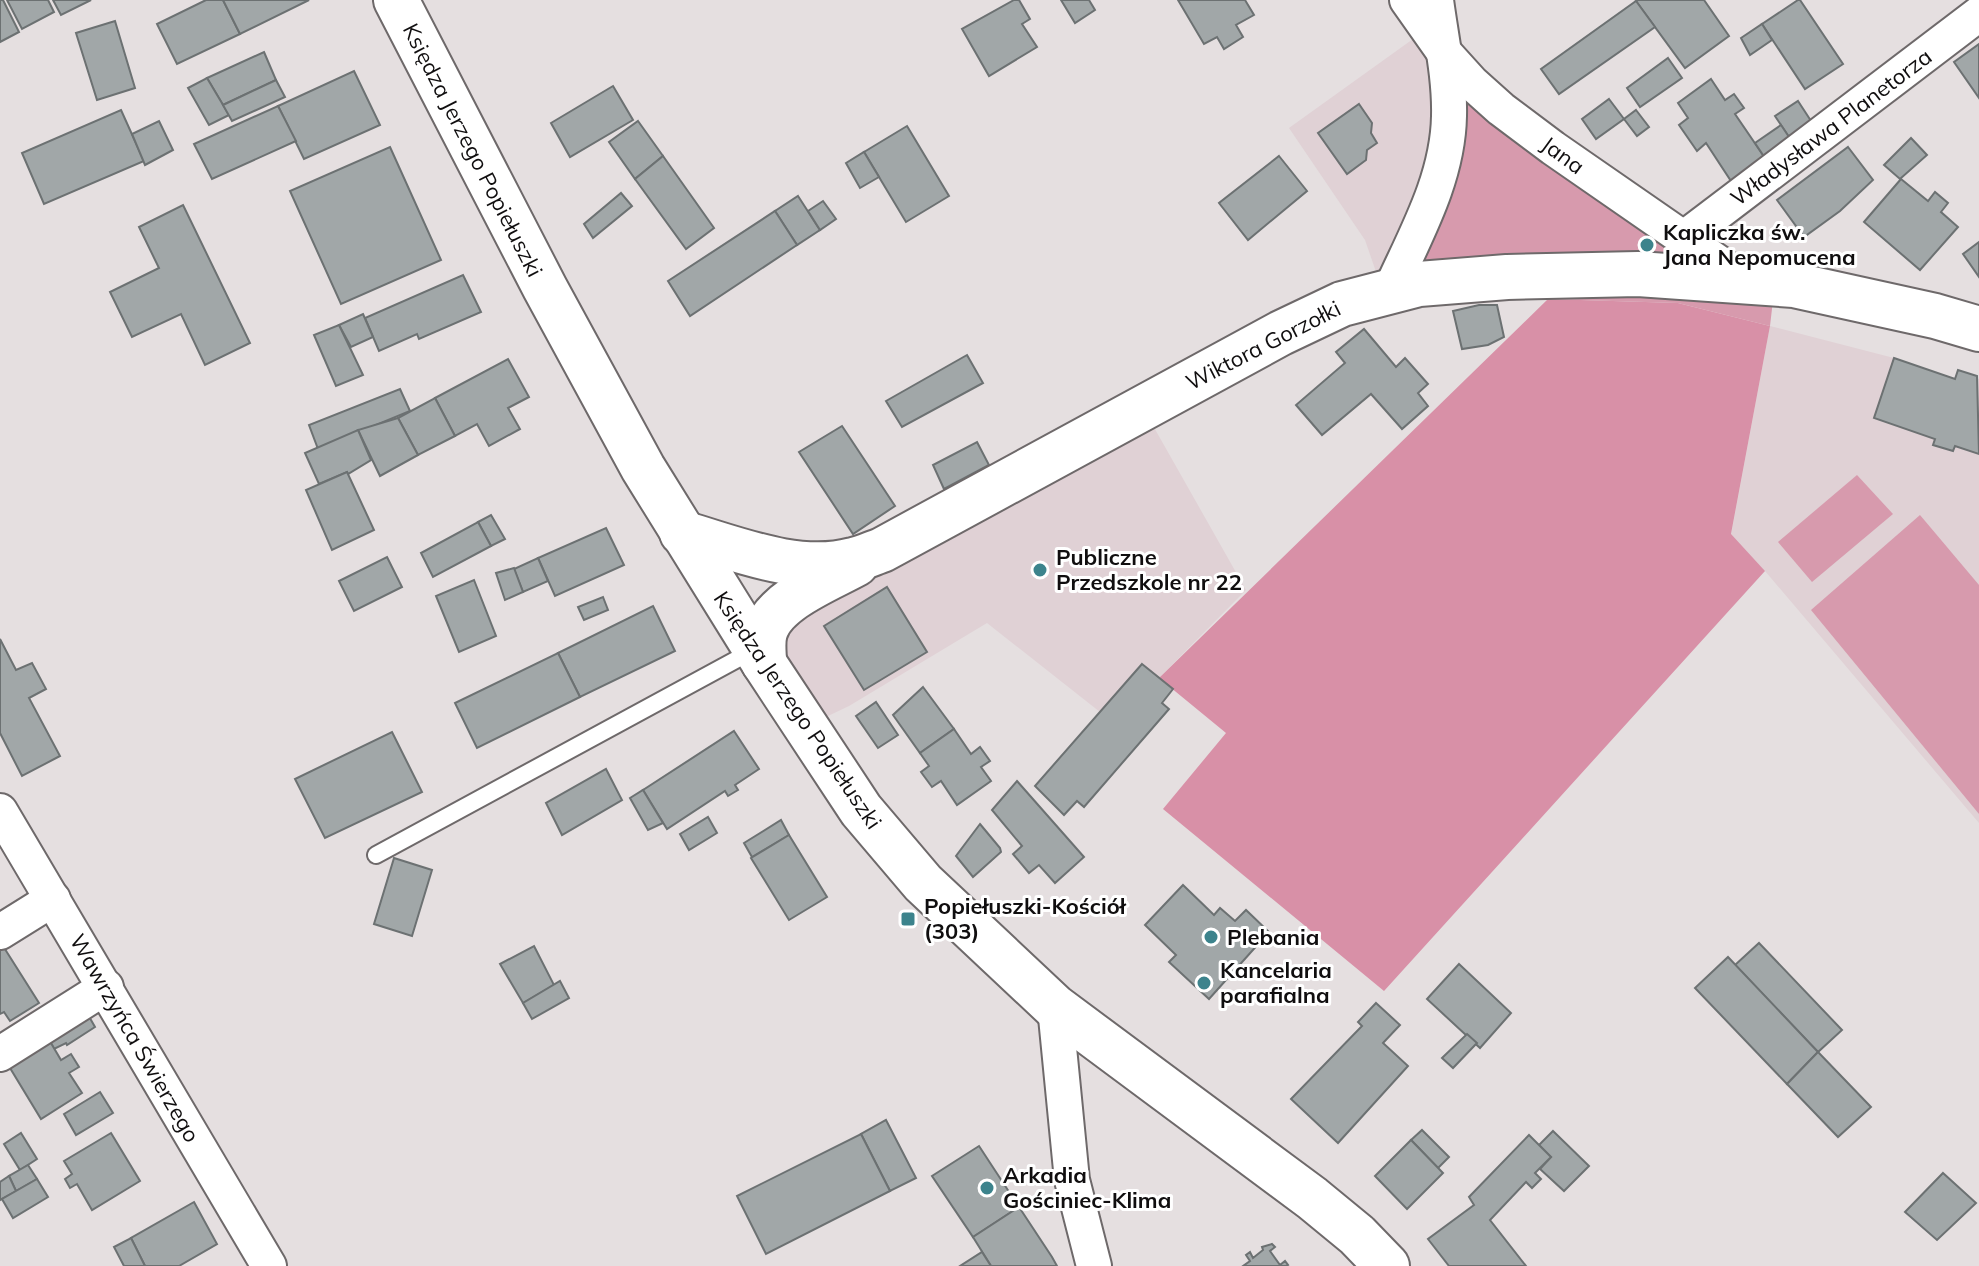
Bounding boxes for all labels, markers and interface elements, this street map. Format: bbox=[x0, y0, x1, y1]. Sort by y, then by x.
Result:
street label: Księdza Jerzego Popiełuszki bbox=[397, 19, 549, 281]
street label: Władysława Planetorza bbox=[1725, 42, 1937, 212]
street label: Jana bbox=[1536, 130, 1590, 180]
place label: Kapliczka św. Jana Nepomucena bbox=[1663, 218, 1856, 271]
marker: Kapliczka św. Jana Nepomucena bbox=[1638, 236, 1656, 254]
street label: Wiktora Gorzołki bbox=[1181, 294, 1345, 396]
place label: Publiczne Przedszkole nr 22 bbox=[1056, 543, 1242, 596]
marker: Publiczne Przedszkole nr 22 bbox=[1031, 561, 1049, 579]
street label: Księdza Jerzego Popiełuszki bbox=[708, 586, 888, 834]
place label: Popiełuszki-Kościół (303) bbox=[924, 892, 1127, 945]
marker: Popiełuszki-Kościół (303) bbox=[899, 910, 917, 928]
place label: Plebania bbox=[1227, 923, 1319, 951]
marker: Plebania bbox=[1202, 928, 1220, 946]
street label: Wawrzyńca Świerzego bbox=[64, 929, 206, 1147]
place label: Kancelaria parafialna bbox=[1220, 956, 1332, 1009]
marker: Kancelaria parafialna bbox=[1195, 974, 1213, 992]
place label: Arkadia Gościniec-Klima bbox=[1003, 1161, 1171, 1214]
marker: Arkadia Gościniec-Klima bbox=[978, 1179, 996, 1197]

